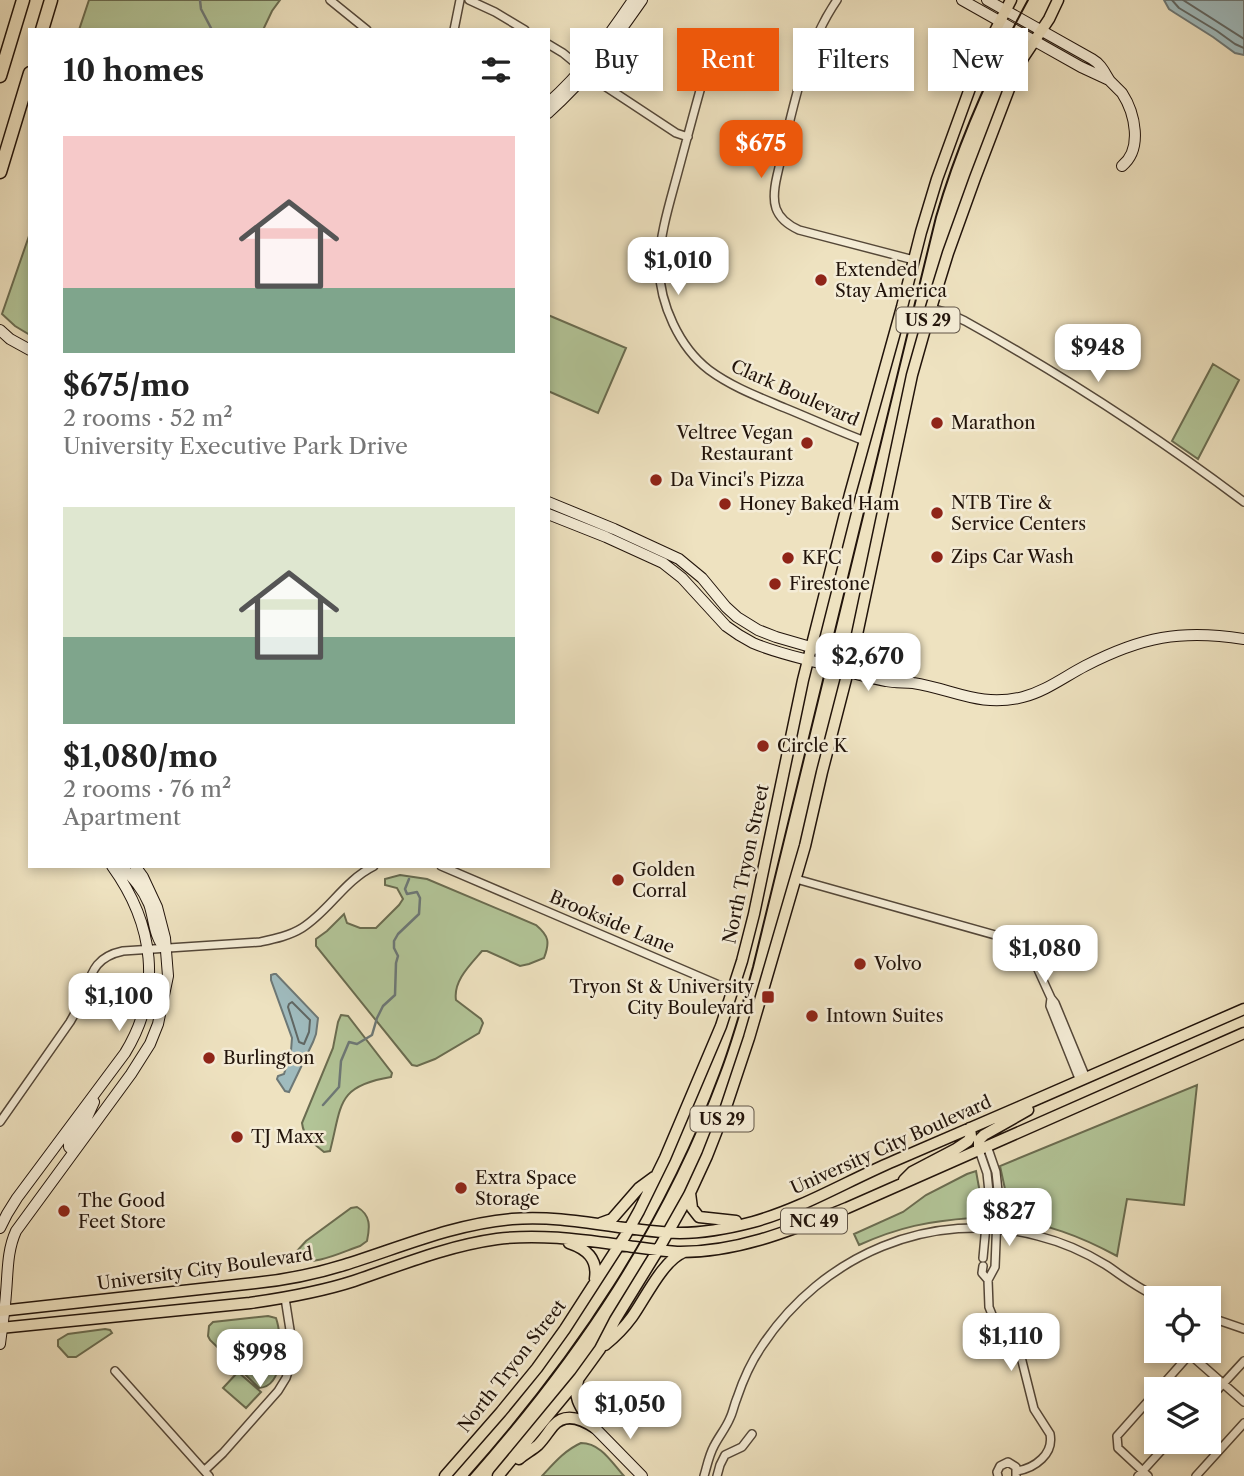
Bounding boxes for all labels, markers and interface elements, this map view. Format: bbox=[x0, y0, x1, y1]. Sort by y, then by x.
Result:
chip: Buy bbox=[570, 28, 663, 91]
chip: Rent bbox=[677, 28, 779, 91]
chip: Filters bbox=[793, 28, 914, 91]
chip: New bbox=[928, 28, 1028, 91]
icon: filters bbox=[477, 51, 515, 89]
text: 10 homes bbox=[63, 52, 204, 89]
pin: $675 bbox=[720, 120, 802, 180]
text: $675 bbox=[736, 129, 786, 157]
icon: home bbox=[226, 181, 352, 307]
pin: $1,010 bbox=[621, 238, 735, 297]
text: $1,010 bbox=[644, 246, 712, 274]
place label: Extended Stay America bbox=[835, 259, 947, 302]
marker: Extended Stay America bbox=[813, 272, 829, 288]
road number: US 29 bbox=[897, 308, 960, 332]
pin: $948 bbox=[1057, 324, 1139, 384]
text: $948 bbox=[1071, 333, 1125, 361]
street label: Clark Boulevard bbox=[728, 355, 863, 431]
text: $675/mo bbox=[63, 367, 189, 404]
text: 2 rooms · 52 m² bbox=[63, 404, 233, 432]
place label: Marathon bbox=[951, 412, 1035, 434]
marker: Marathon bbox=[929, 415, 945, 431]
place label: Veltree Vegan Restaurant bbox=[676, 422, 794, 465]
text: University Executive Park Drive bbox=[63, 432, 408, 460]
marker: Veltree Vegan Restaurant bbox=[799, 435, 815, 451]
place label: Da Vinci's Pizza bbox=[670, 469, 805, 491]
marker: Da Vinci's Pizza bbox=[648, 472, 664, 488]
place label: NTB Tire & Service Centers bbox=[951, 492, 1086, 535]
place label: Honey Baked Ham bbox=[739, 493, 900, 515]
marker: Honey Baked Ham bbox=[717, 496, 733, 512]
marker: NTB Tire & Service Centers bbox=[929, 505, 945, 521]
place label: Zips Car Wash bbox=[951, 546, 1074, 568]
place label: KFC bbox=[802, 547, 842, 569]
marker: Zips Car Wash bbox=[929, 549, 945, 565]
marker: KFC bbox=[780, 550, 796, 566]
icon: home bbox=[226, 552, 352, 678]
place label: Firestone bbox=[789, 573, 870, 595]
marker: Firestone bbox=[767, 576, 783, 592]
pin: $2,670 bbox=[811, 634, 925, 693]
text: $2,670 bbox=[832, 642, 904, 670]
place label: Circle K bbox=[777, 735, 848, 757]
text: $1,080/mo bbox=[63, 738, 218, 775]
marker: Circle K bbox=[755, 738, 771, 754]
text: 2 rooms · 76 m² bbox=[63, 775, 231, 803]
street label: North Tryon Street bbox=[718, 782, 774, 946]
text: Apartment bbox=[63, 803, 181, 831]
place label: Golden Corral bbox=[632, 859, 695, 902]
marker: Golden Corral bbox=[610, 872, 626, 888]
street label: Brookside Lane bbox=[546, 886, 678, 958]
pin: $1,080 bbox=[988, 926, 1102, 985]
text: $1,080 bbox=[1009, 934, 1081, 962]
place label: Volvo bbox=[873, 953, 922, 975]
marker: Volvo bbox=[852, 956, 868, 972]
pin: $1,100 bbox=[62, 974, 176, 1033]
place label: Tryon St & University City Boulevard bbox=[570, 976, 755, 1019]
text: $1,100 bbox=[85, 982, 153, 1010]
marker: Tryon St & University City Boulevard bbox=[760, 989, 776, 1005]
place label: Intown Suites bbox=[826, 1005, 944, 1027]
marker: Intown Suites bbox=[804, 1008, 820, 1024]
place label: Burlington bbox=[223, 1047, 315, 1069]
marker: Burlington bbox=[201, 1050, 217, 1066]
street label: University City Boulevard bbox=[787, 1091, 995, 1199]
road number: US 29 bbox=[690, 1106, 754, 1132]
place label: TJ Maxx bbox=[251, 1126, 325, 1148]
marker: TJ Maxx bbox=[229, 1129, 245, 1145]
place label: Extra Space Storage bbox=[475, 1167, 577, 1210]
marker: Extra Space Storage bbox=[453, 1180, 469, 1196]
pin: $827 bbox=[968, 1188, 1050, 1248]
place label: The Good Feet Store bbox=[78, 1190, 166, 1233]
text: $827 bbox=[983, 1197, 1035, 1225]
marker: The Good Feet Store bbox=[56, 1203, 72, 1219]
road number: NC 49 bbox=[781, 1208, 847, 1233]
street label: University City Boulevard bbox=[96, 1243, 314, 1295]
map controls bbox=[1144, 1286, 1221, 1454]
button: locate bbox=[1144, 1286, 1221, 1363]
street label: North Tryon Street bbox=[453, 1295, 571, 1437]
pin: $1,110 bbox=[954, 1314, 1068, 1373]
text: $1,110 bbox=[979, 1322, 1043, 1350]
pin: $998 bbox=[219, 1330, 301, 1389]
text: $998 bbox=[233, 1338, 287, 1366]
button: layers bbox=[1144, 1377, 1221, 1454]
pin: $1,050 bbox=[573, 1382, 687, 1441]
text: $1,050 bbox=[594, 1390, 666, 1418]

